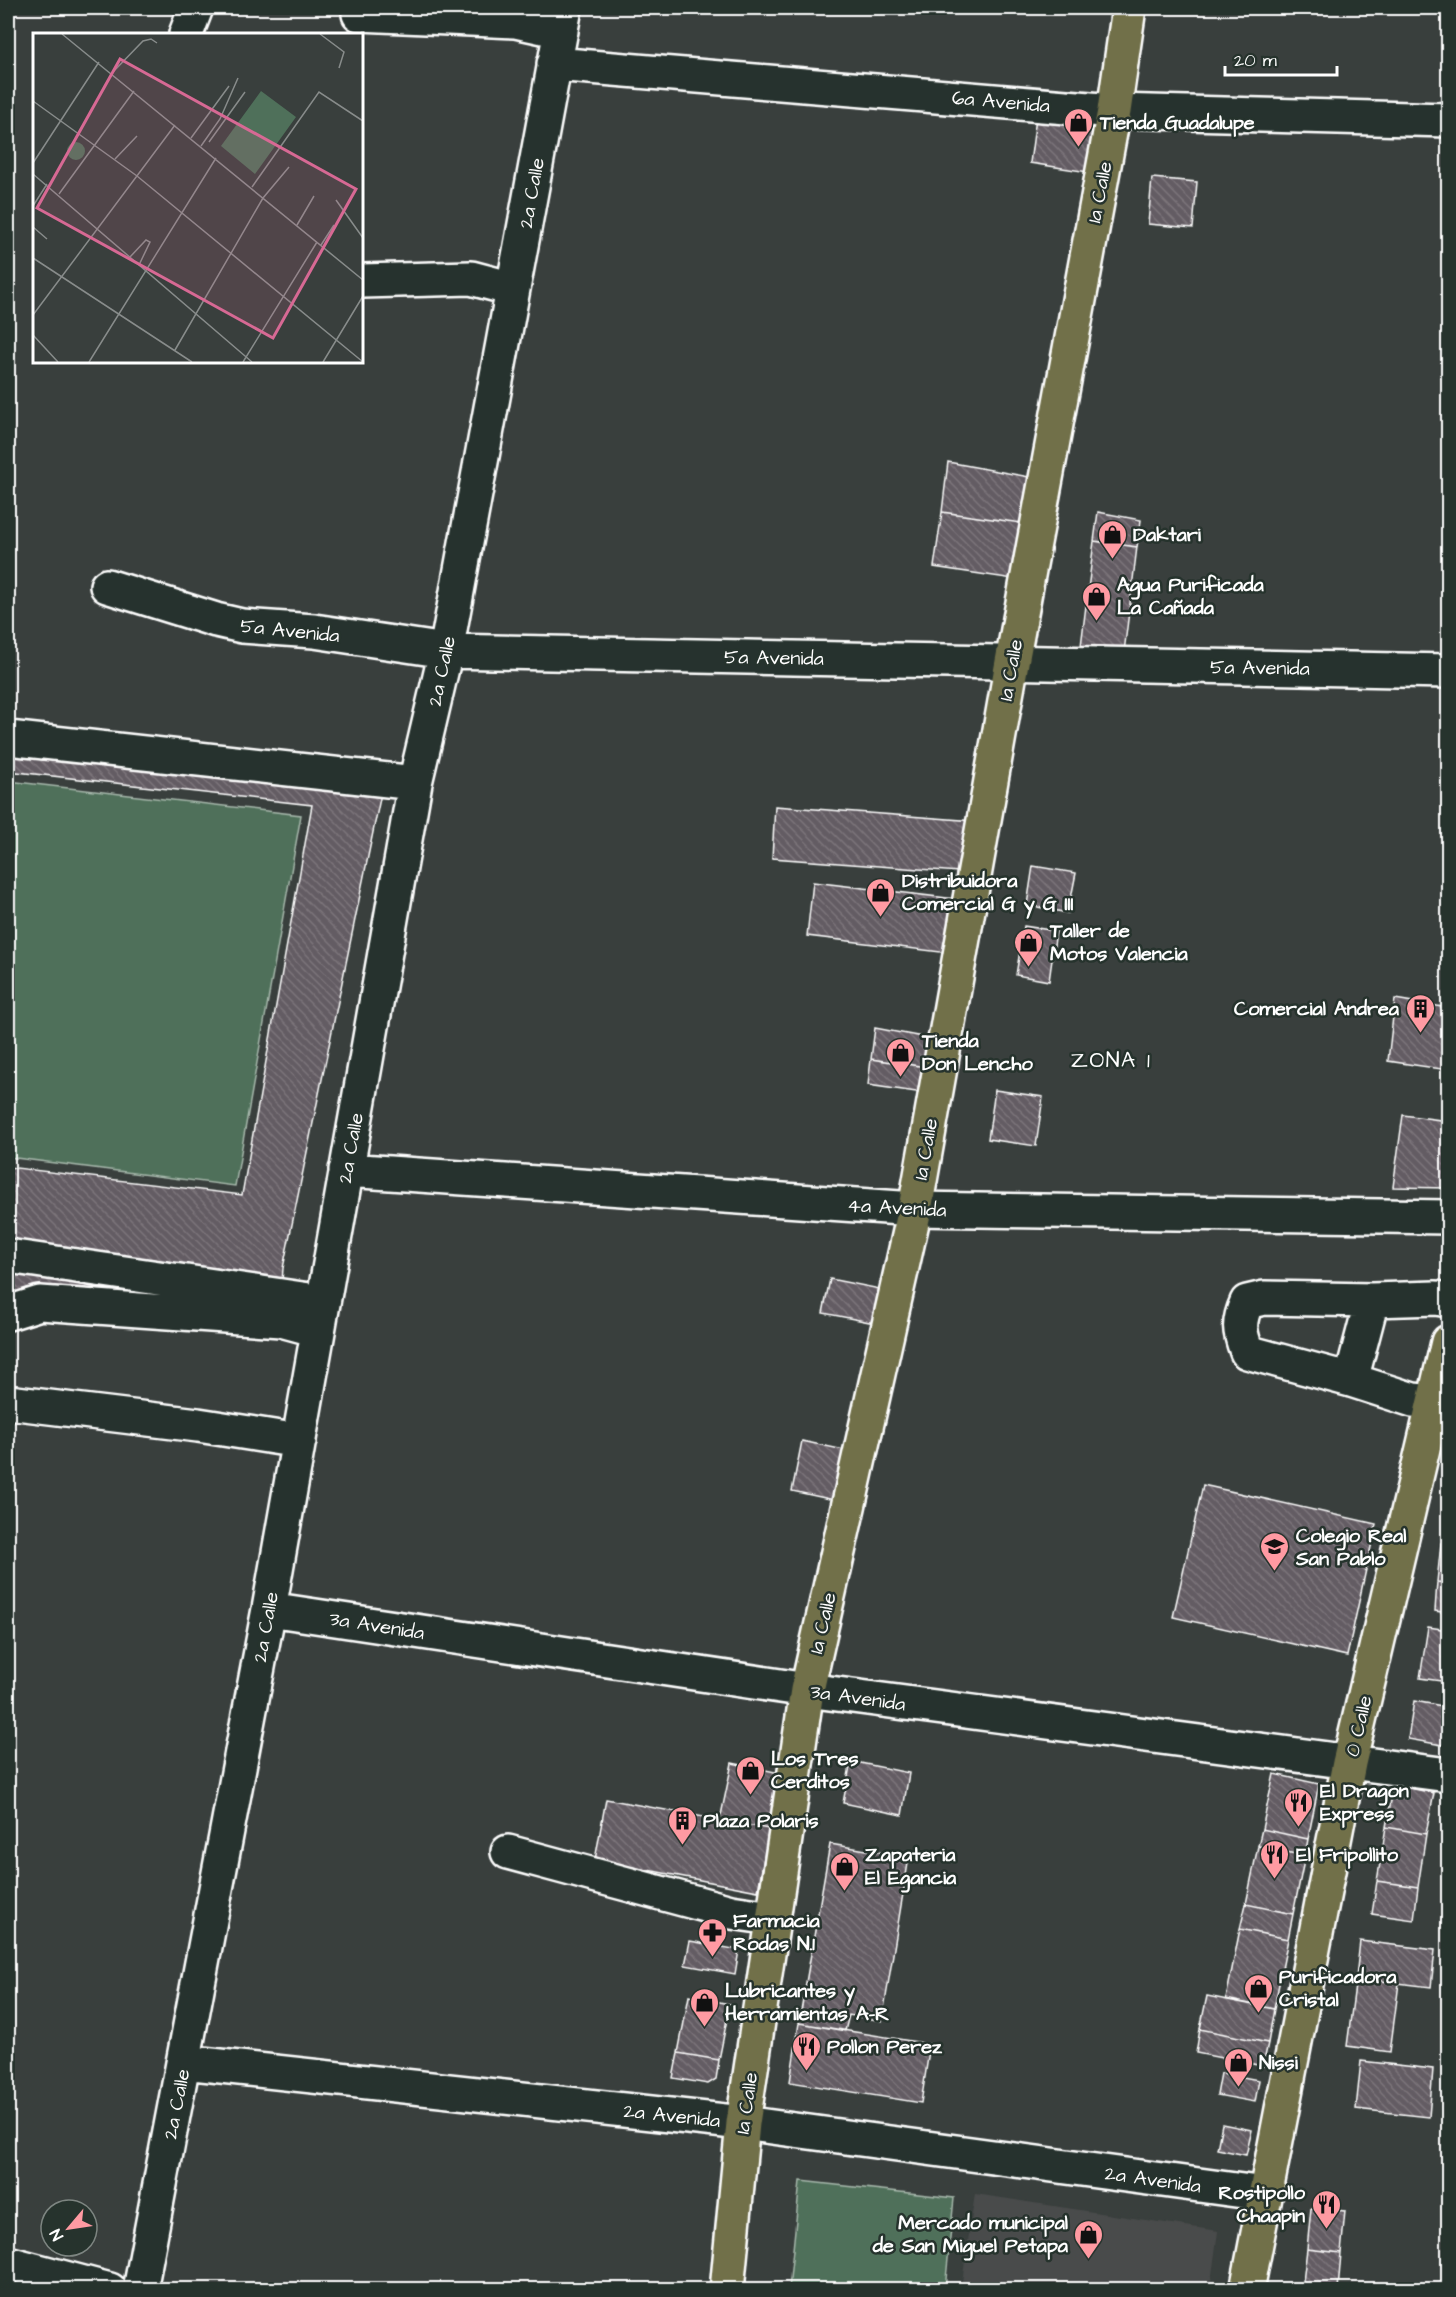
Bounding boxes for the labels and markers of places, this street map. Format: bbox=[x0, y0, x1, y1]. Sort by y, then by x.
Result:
shop icon: Tienda Guadalupe bbox=[1063, 106, 1095, 148]
place label: Tienda Guadalupe bbox=[1099, 109, 1255, 137]
shop icon: Daktari bbox=[1096, 518, 1128, 560]
place label: Daktari bbox=[1133, 521, 1202, 549]
place label: Agua Purificada La Cañada bbox=[1117, 571, 1264, 622]
shop icon: Agua Purificada La Cañada bbox=[1080, 580, 1112, 622]
place label: Distribuidora Comercial G y G III bbox=[902, 867, 1074, 919]
shop icon: Distribuidora Comercial G y G III bbox=[865, 876, 897, 918]
place label: Taller de Motos Valencia bbox=[1049, 917, 1189, 968]
shop icon: Taller de Motos Valencia bbox=[1013, 926, 1045, 968]
building icon: Comercial Andrea bbox=[1404, 992, 1436, 1034]
place label: Comercial Andrea bbox=[1234, 995, 1400, 1023]
place label: Tienda Don Lencho bbox=[921, 1027, 1033, 1078]
shop icon: Tienda Don Lencho bbox=[885, 1036, 917, 1078]
place label: Colegio Real San Pablo bbox=[1295, 1522, 1406, 1573]
school or university icon: Colegio Real San Pablo bbox=[1259, 1530, 1291, 1572]
place label: Los Tres Cerditos bbox=[771, 1745, 859, 1796]
shop icon: Los Tres Cerditos bbox=[734, 1754, 766, 1796]
place label: El Dragon Express bbox=[1320, 1777, 1409, 1828]
restaurant icon: El Dragon Express bbox=[1283, 1786, 1315, 1828]
building icon: Plaza Polaris bbox=[666, 1804, 698, 1846]
place label: Plaza Polaris bbox=[703, 1807, 819, 1835]
restaurant icon: El Fripollito bbox=[1259, 1838, 1291, 1880]
place label: Zapateria El Egancia bbox=[865, 1841, 957, 1893]
place label: El Fripollito bbox=[1296, 1841, 1399, 1869]
shop icon: Zapateria El Egancia bbox=[828, 1850, 860, 1892]
place label: Farmacia Rodas N.1 bbox=[733, 1907, 820, 1958]
pharmacy icon: Farmacia Rodas N.1 bbox=[696, 1916, 728, 1958]
place label: Purificadora Cristal bbox=[1279, 1963, 1397, 2014]
shop icon: Purificadora Cristal bbox=[1242, 1972, 1274, 2014]
place label: Lubricantes y Herramientas A-R bbox=[725, 1977, 889, 2028]
shop icon: Lubricantes y Herramientas A-R bbox=[688, 1986, 720, 2028]
restaurant icon: Pollon Perez bbox=[790, 2030, 822, 2072]
place label: Pollon Perez bbox=[827, 2033, 943, 2061]
shop icon: Nissi bbox=[1222, 2046, 1254, 2088]
place label: Nissi bbox=[1259, 2049, 1299, 2077]
place label: Rostipollo Chaapin bbox=[1218, 2179, 1306, 2230]
restaurant icon: Rostipollo Chaapin bbox=[1310, 2188, 1342, 2230]
place label: Mercado municipal de San Miguel Petapa bbox=[872, 2209, 1069, 2261]
shop icon: Mercado municipal de San Miguel Petapa bbox=[1073, 2218, 1105, 2260]

